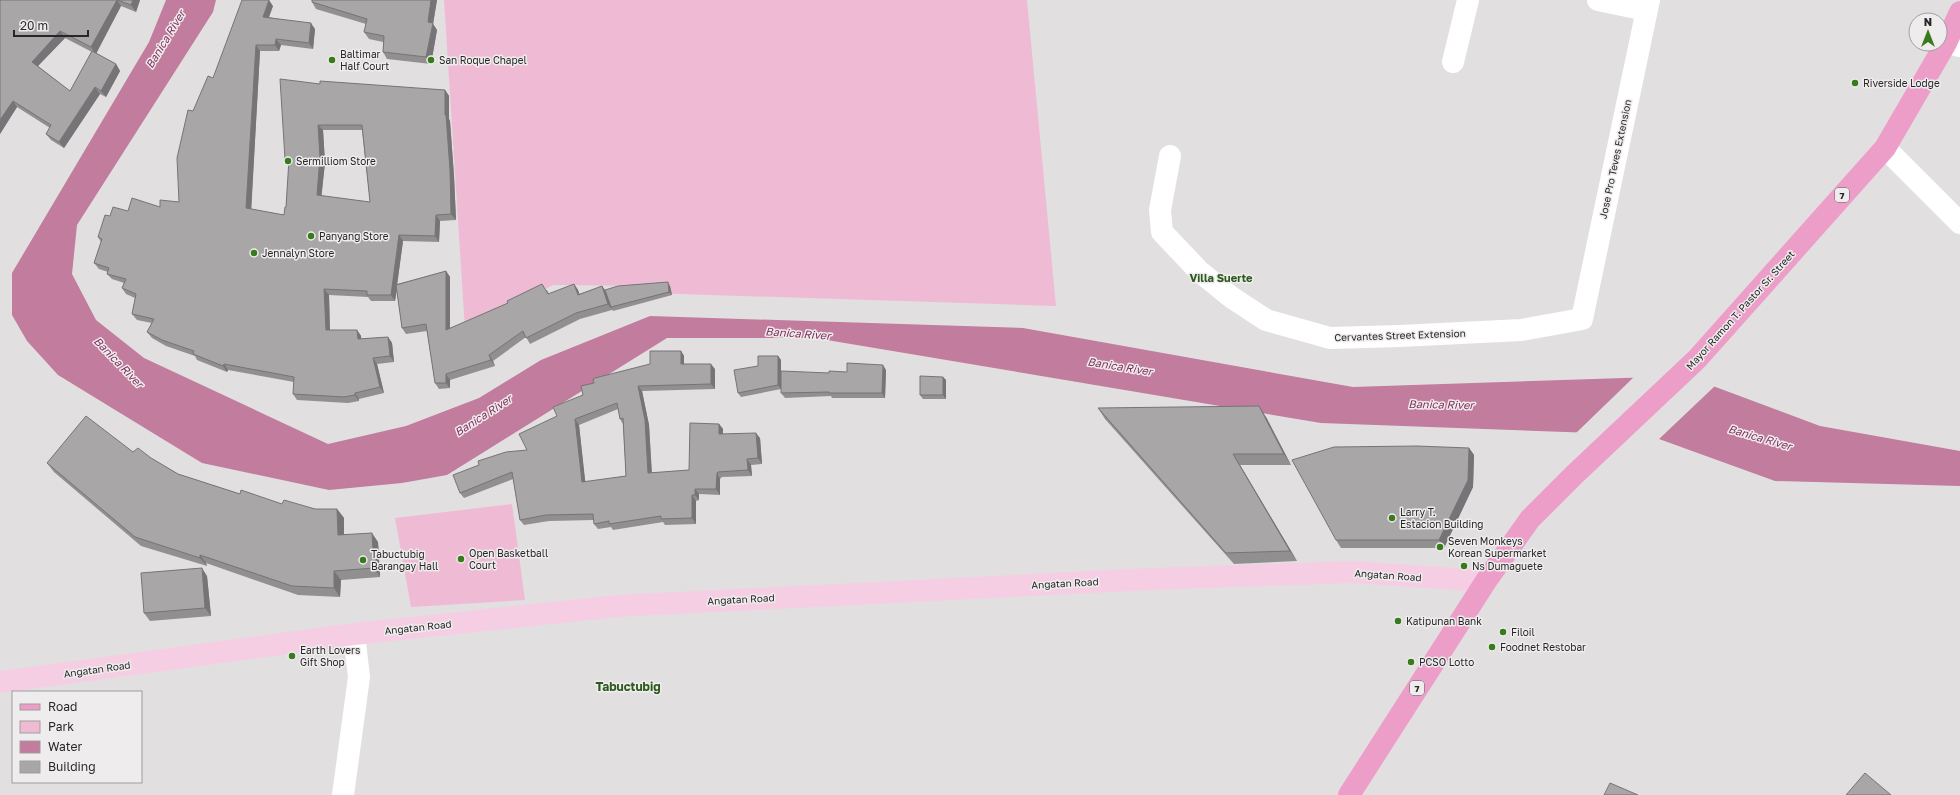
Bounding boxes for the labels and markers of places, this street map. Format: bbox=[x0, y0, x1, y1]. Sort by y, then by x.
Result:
place label: Baltimar Half Court bbox=[340, 48, 389, 72]
place label: San Roque Chapel bbox=[439, 54, 527, 66]
marker: Baltimar Half Court bbox=[327, 55, 337, 65]
marker: San Roque Chapel bbox=[426, 55, 436, 65]
place label: Riverside Lodge bbox=[1863, 77, 1940, 89]
marker: Riverside Lodge bbox=[1850, 78, 1860, 88]
place label: Sermilliom Store bbox=[296, 155, 376, 167]
marker: Sermilliom Store bbox=[283, 156, 293, 166]
place label: Panyang Store bbox=[319, 230, 389, 242]
marker: Panyang Store bbox=[306, 231, 316, 241]
place label: Jennalyn Store bbox=[262, 247, 335, 259]
marker: Jennalyn Store bbox=[249, 248, 259, 258]
place label: Larry T. Estacion Building bbox=[1400, 506, 1484, 530]
marker: Larry T. Estacion Building bbox=[1387, 513, 1397, 523]
place label: Seven Monkeys Korean Supermarket bbox=[1448, 535, 1547, 559]
marker: Seven Monkeys Korean Supermarket bbox=[1435, 542, 1445, 552]
place label: Open Basketball Court bbox=[469, 547, 548, 571]
place label: Tabuctubig Barangay Hall bbox=[371, 548, 438, 572]
marker: Open Basketball Court bbox=[456, 554, 466, 564]
marker: Tabuctubig Barangay Hall bbox=[358, 555, 368, 565]
place label: Ns Dumaguete bbox=[1472, 560, 1543, 572]
marker: Ns Dumaguete bbox=[1459, 561, 1469, 571]
place label: Katipunan Bank bbox=[1406, 615, 1482, 627]
marker: Katipunan Bank bbox=[1393, 616, 1403, 626]
place label: Filoil bbox=[1511, 626, 1535, 638]
marker: Filoil bbox=[1498, 627, 1508, 637]
place label: Foodnet Restobar bbox=[1500, 641, 1586, 653]
marker: Foodnet Restobar bbox=[1487, 642, 1497, 652]
place label: Earth Lovers Gift Shop bbox=[300, 644, 360, 668]
marker: Earth Lovers Gift Shop bbox=[287, 651, 297, 661]
place label: PCSO Lotto bbox=[1419, 656, 1474, 668]
marker: PCSO Lotto bbox=[1406, 657, 1416, 667]

